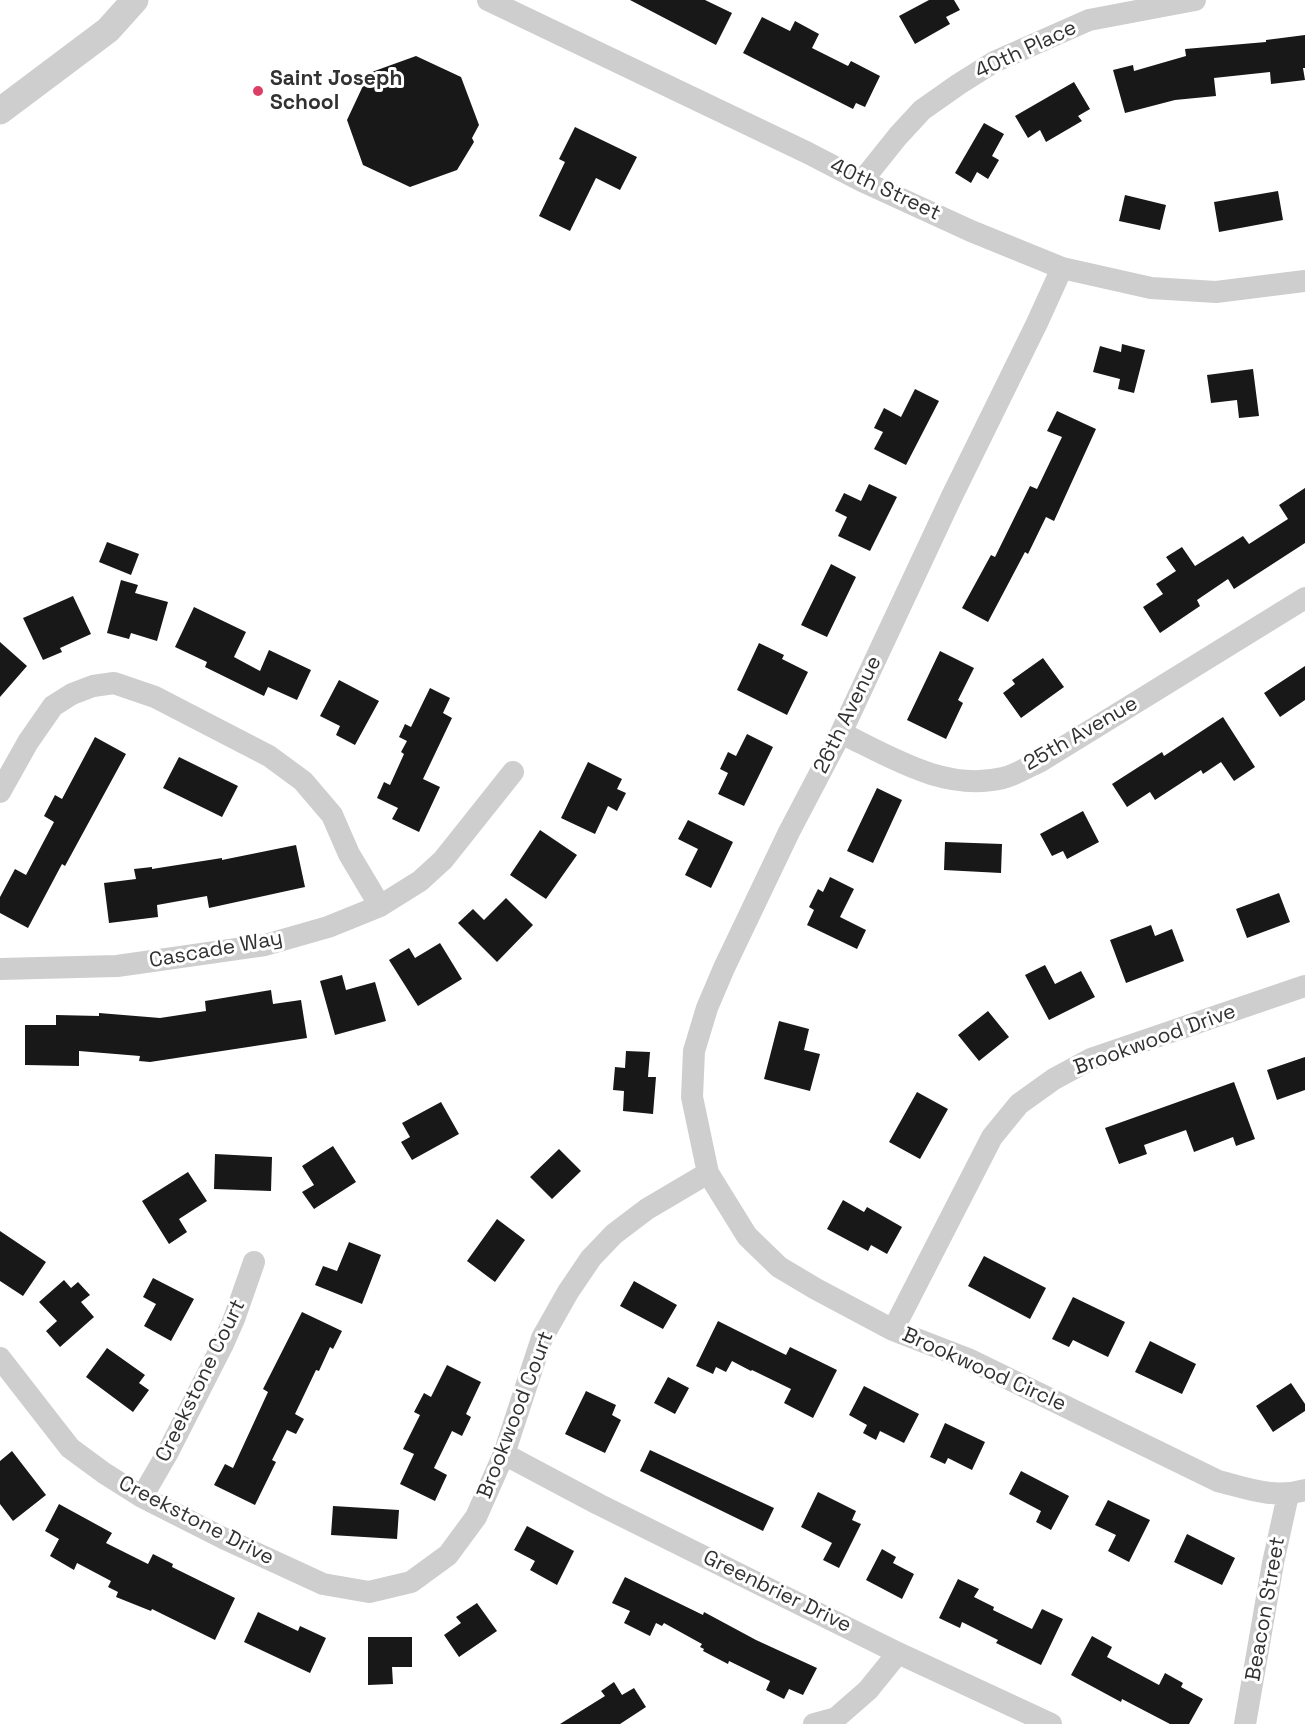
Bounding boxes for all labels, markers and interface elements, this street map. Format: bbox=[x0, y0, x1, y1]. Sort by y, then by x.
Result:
street label: 40th Place bbox=[971, 16, 1081, 84]
place label: Saint Joseph School bbox=[270, 66, 402, 116]
marker: Saint Joseph School bbox=[251, 84, 265, 98]
street label: 40th Street bbox=[826, 153, 944, 227]
street label: 26th Avenue bbox=[809, 652, 887, 778]
street label: 25th Avenue bbox=[1020, 691, 1142, 777]
street label: Cascade Way bbox=[147, 926, 285, 974]
street label: Brookwood Drive bbox=[1071, 999, 1239, 1081]
street label: Creekstone Court bbox=[151, 1296, 251, 1466]
street label: Brookwood Circle bbox=[898, 1323, 1070, 1417]
street label: Brookwood Court bbox=[473, 1328, 559, 1502]
street label: Creekstone Drive bbox=[114, 1471, 278, 1571]
street label: Beacon Street bbox=[1241, 1535, 1291, 1683]
street label: Greenbrier Drive bbox=[699, 1545, 855, 1639]

